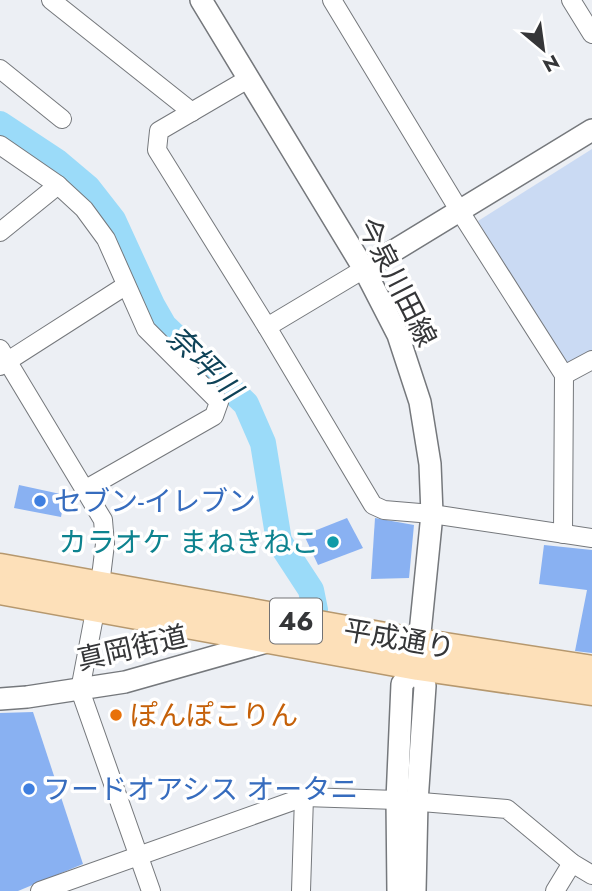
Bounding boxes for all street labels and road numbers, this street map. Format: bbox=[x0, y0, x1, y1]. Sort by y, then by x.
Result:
street label: 今泉川田線 bbox=[347, 210, 447, 354]
road number: 46 bbox=[270, 598, 322, 643]
street label: 平成通り bbox=[340, 609, 458, 669]
street label: 真岡街道 bbox=[73, 615, 191, 681]

